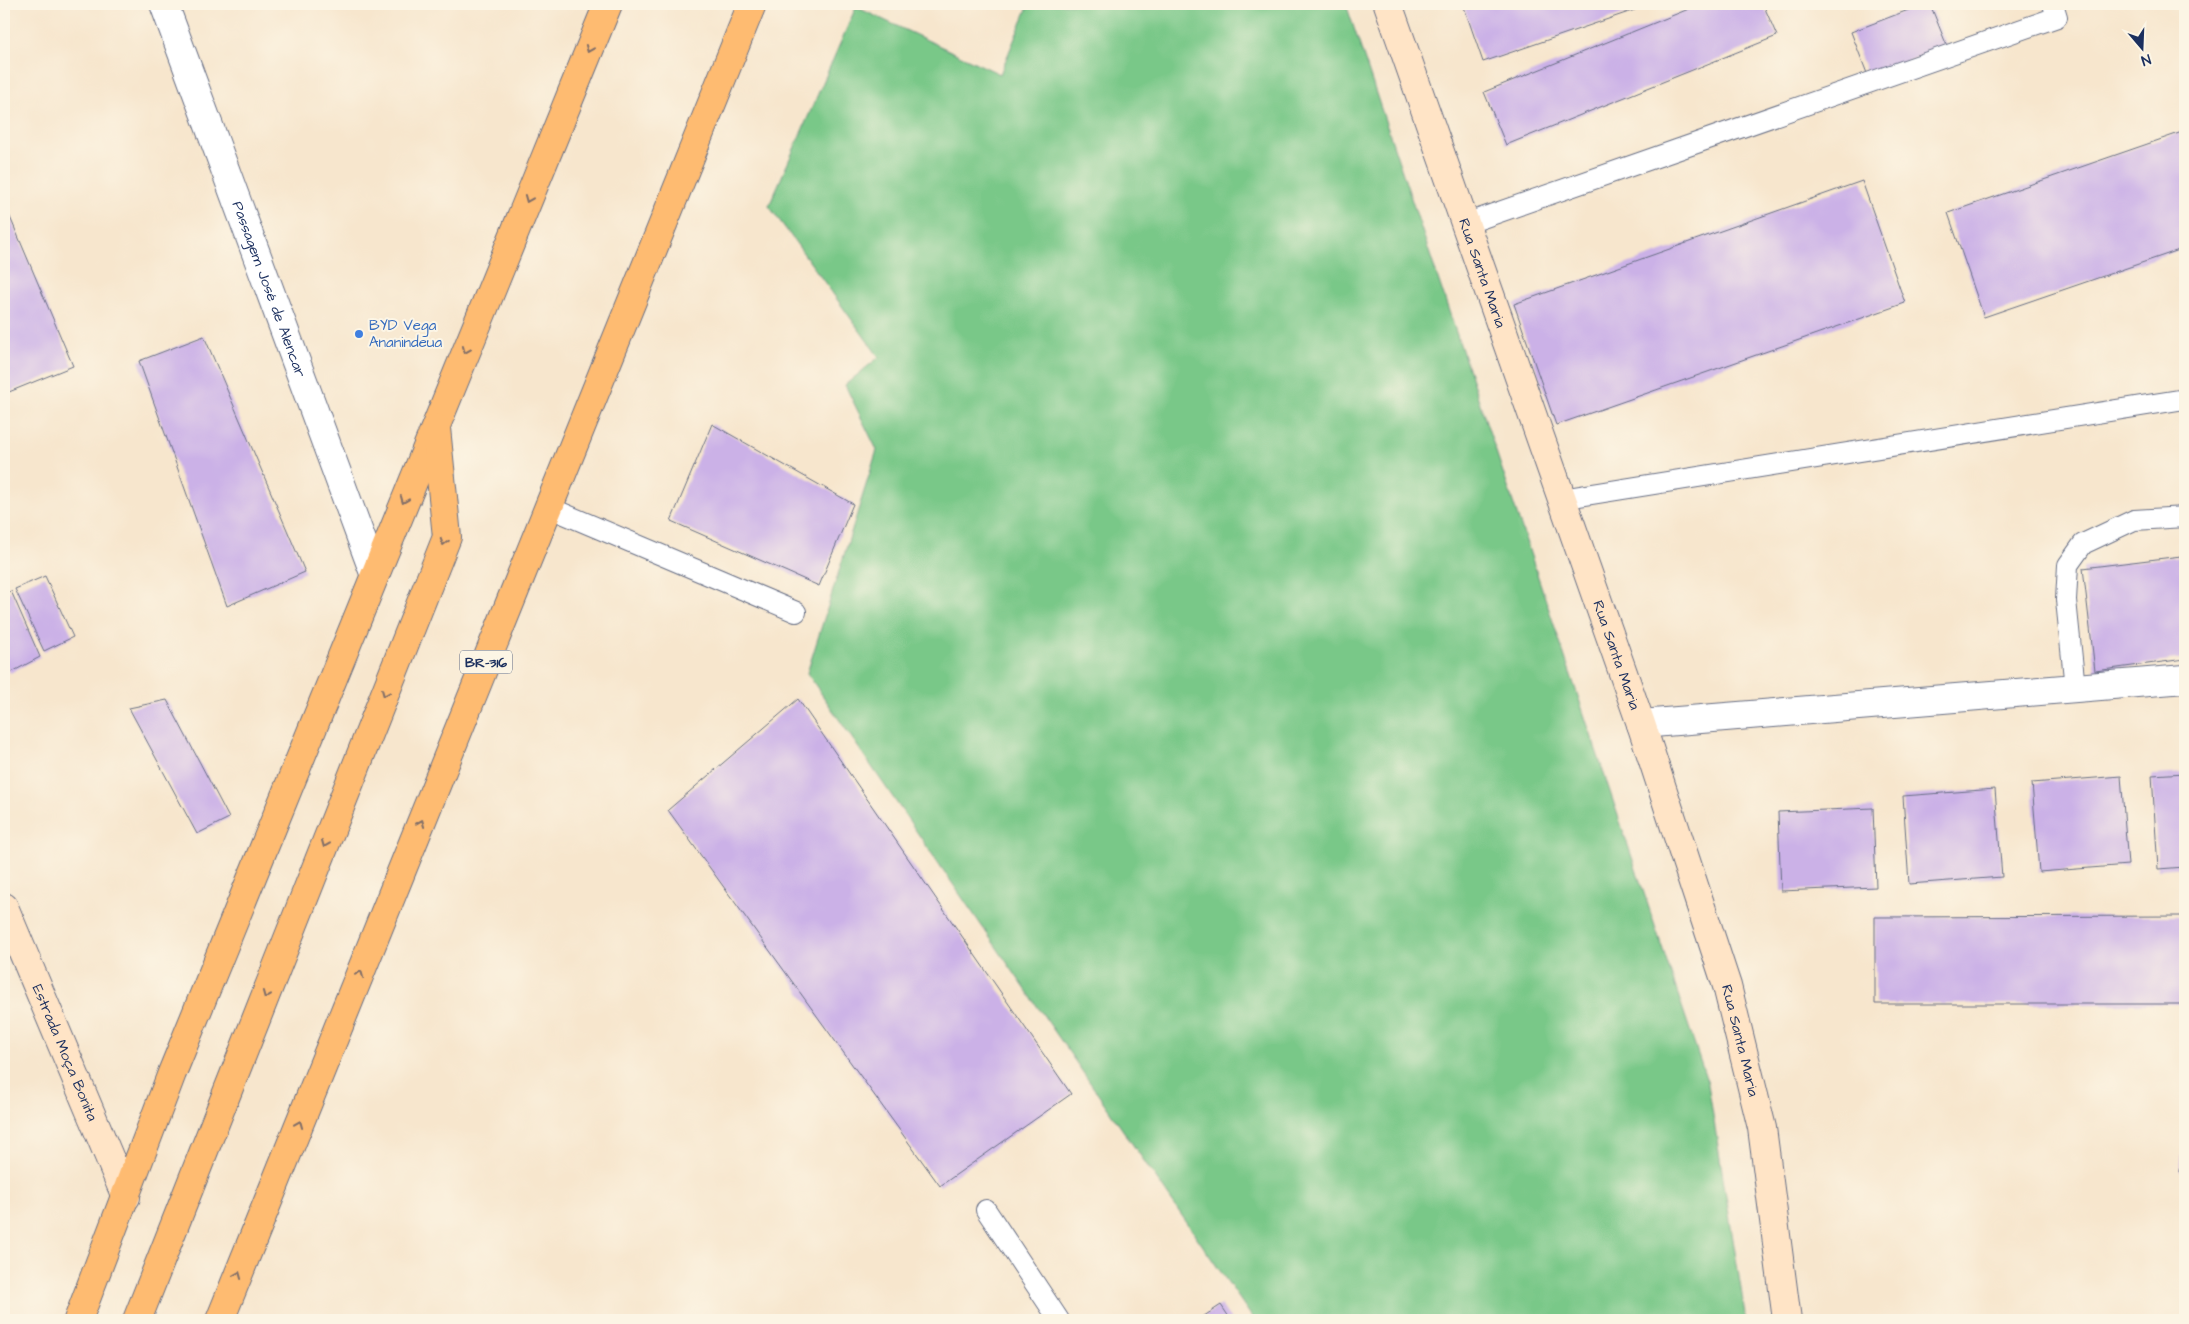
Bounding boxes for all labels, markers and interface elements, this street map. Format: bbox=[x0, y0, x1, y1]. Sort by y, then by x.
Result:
north arrow bbox=[2116, 22, 2166, 72]
one-way arrow bbox=[585, 44, 596, 53]
text: N bbox=[2138, 48, 2153, 70]
one-way arrow bbox=[523, 194, 534, 203]
street label: Passagem José de Alencar bbox=[227, 198, 311, 380]
street label: Rua Santa Maria bbox=[1453, 215, 1511, 331]
place label: BYD Vega Ananindeua bbox=[369, 315, 442, 353]
marker: BYD Vega Ananindeua bbox=[353, 328, 365, 340]
one-way arrow bbox=[462, 345, 472, 353]
one-way arrow bbox=[400, 495, 411, 504]
one-way arrow bbox=[439, 538, 450, 546]
street label: Rua Santa Maria bbox=[1587, 598, 1645, 713]
road number: BR-316 bbox=[460, 650, 512, 674]
one-way arrow bbox=[381, 688, 392, 697]
one-way arrow bbox=[414, 819, 425, 828]
one-way arrow bbox=[321, 839, 332, 848]
one-way arrow bbox=[353, 970, 364, 979]
street label: Estrada Moça Bonita bbox=[27, 981, 103, 1125]
street label: Rua Santa Maria bbox=[1716, 982, 1764, 1099]
one-way arrow bbox=[261, 990, 272, 999]
one-way arrow bbox=[293, 1121, 303, 1129]
one-way arrow bbox=[232, 1271, 242, 1280]

